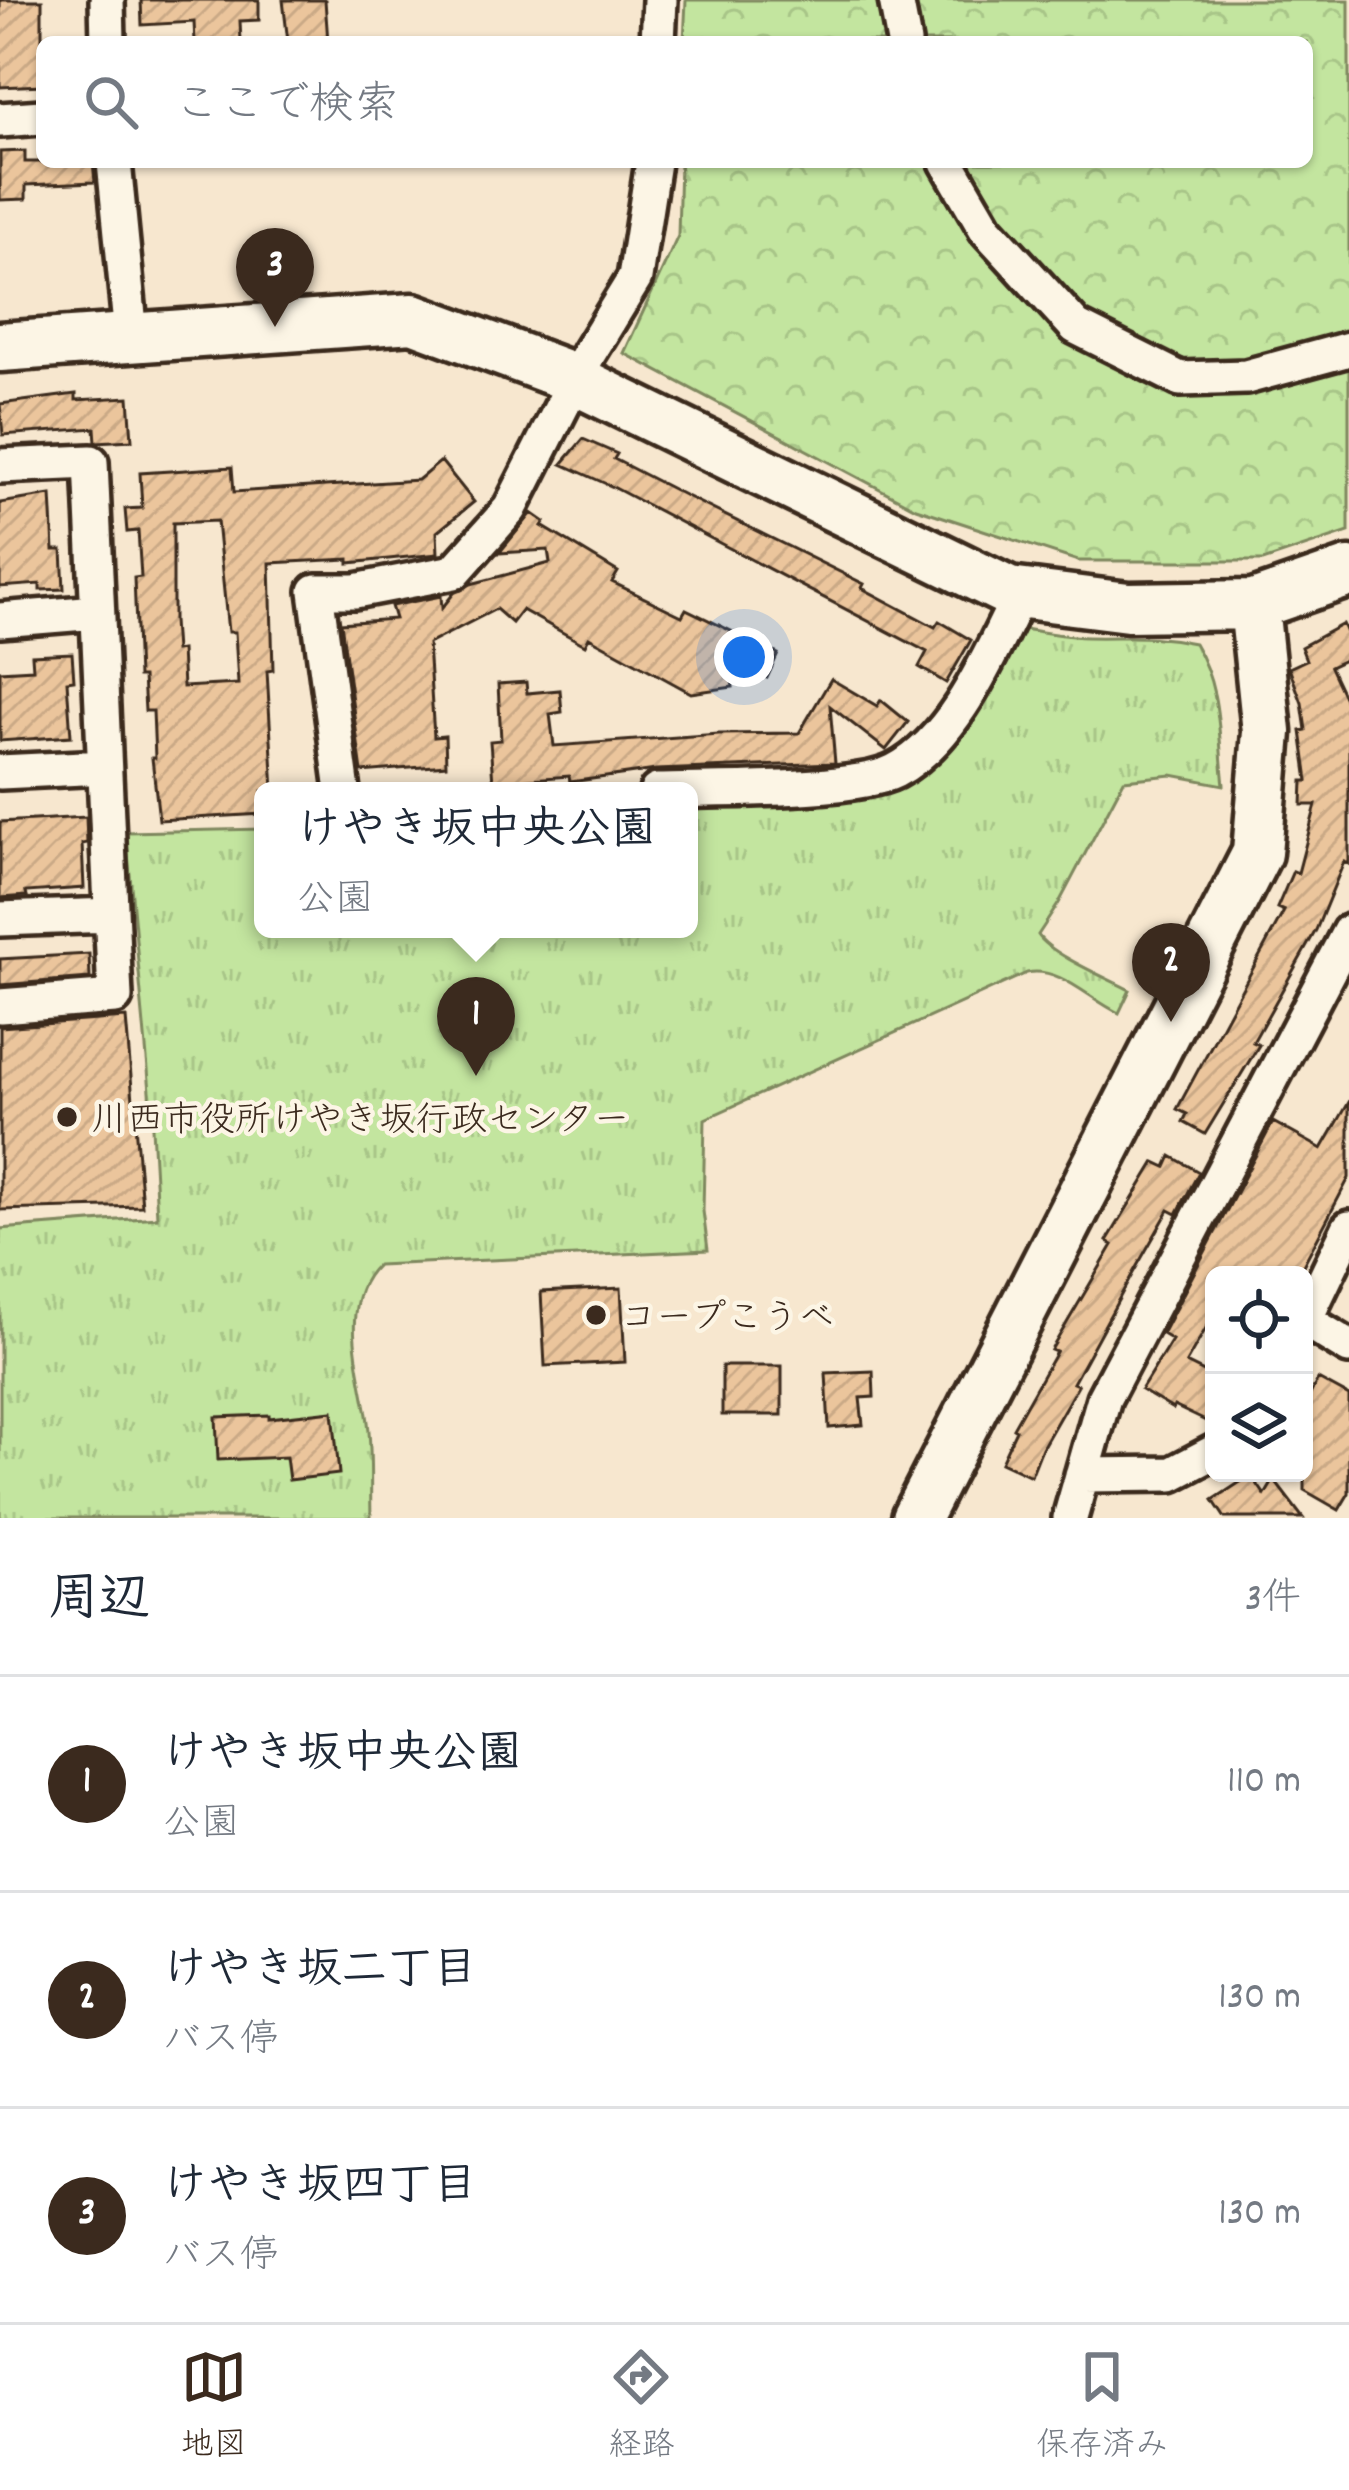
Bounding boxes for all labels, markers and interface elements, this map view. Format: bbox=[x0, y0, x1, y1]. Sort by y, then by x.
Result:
search box bbox=[36, 36, 1313, 168]
icon: search bbox=[78, 69, 144, 135]
text: ここで検索 bbox=[174, 76, 399, 140]
pin: 3 bbox=[236, 228, 314, 327]
your location bbox=[714, 627, 774, 687]
popup bbox=[254, 782, 698, 938]
text: けやき坂中央公園 bbox=[296, 801, 656, 865]
text: 公園 bbox=[296, 875, 374, 930]
pin: 2 bbox=[1132, 923, 1210, 1022]
pin: 1 bbox=[437, 977, 515, 1076]
place label: 川西市役所けやき坂行政センター bbox=[91, 1097, 630, 1149]
marker: 川西市役所けやき坂行政センター bbox=[54, 1104, 80, 1130]
map controls bbox=[1205, 1266, 1313, 1482]
button: locate bbox=[1205, 1266, 1313, 1374]
place label: コープこうべ bbox=[620, 1295, 835, 1347]
marker: コープこうべ bbox=[583, 1302, 609, 1328]
button: layers bbox=[1205, 1374, 1313, 1482]
text: 周辺 bbox=[48, 1567, 150, 1639]
text: 3件 bbox=[1245, 1574, 1301, 1629]
text: けやき坂中央公園 bbox=[162, 1725, 522, 1789]
text: 1 bbox=[83, 1756, 91, 1811]
text: 110 m bbox=[1227, 1756, 1301, 1811]
text: 公園 bbox=[162, 1799, 240, 1854]
text: けやき坂二丁目 bbox=[162, 1941, 477, 2005]
text: 2 bbox=[78, 1972, 96, 2027]
text: 130 m bbox=[1218, 1972, 1301, 2027]
text: バス停 bbox=[162, 2015, 279, 2070]
text: けやき坂四丁目 bbox=[162, 2157, 477, 2221]
text: 3 bbox=[78, 2188, 96, 2243]
text: 130 m bbox=[1218, 2188, 1301, 2243]
text: バス停 bbox=[162, 2231, 279, 2286]
tab: 地図 bbox=[181, 2344, 247, 2471]
tab: 経路 bbox=[608, 2344, 674, 2471]
tab: 保存済み bbox=[1036, 2344, 1168, 2471]

